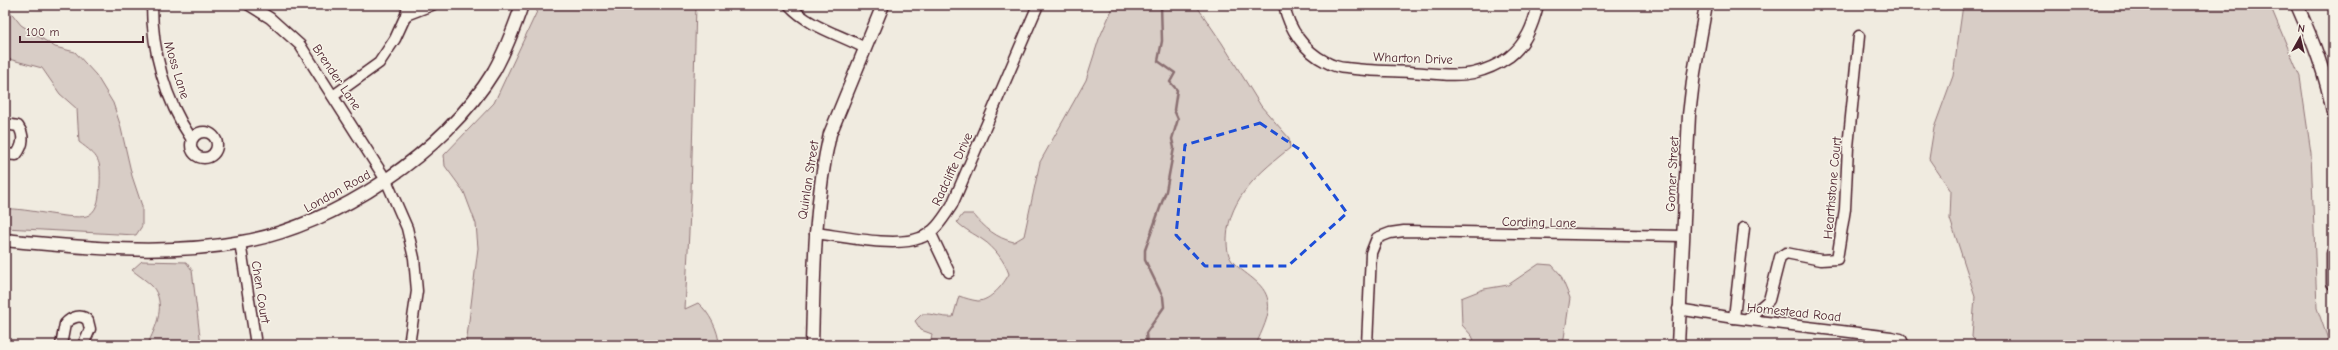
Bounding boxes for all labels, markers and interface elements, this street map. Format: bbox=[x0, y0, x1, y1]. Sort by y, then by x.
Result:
scale bar bbox=[20, 18, 143, 44]
north arrow bbox=[2280, 18, 2320, 58]
text: N bbox=[2297, 22, 2306, 36]
text: 100 m bbox=[26, 25, 59, 39]
street label: Moss Lane bbox=[161, 39, 193, 101]
street label: Brender Lane bbox=[309, 41, 365, 113]
street label: Wharton Drive bbox=[1373, 49, 1454, 67]
street label: Radcliffe Drive bbox=[928, 130, 976, 208]
street label: Gomer Street bbox=[1663, 135, 1682, 212]
street label: Hearthstone Court bbox=[1820, 135, 1844, 240]
street label: Quinlan Street bbox=[794, 138, 822, 221]
street label: London Road bbox=[301, 167, 373, 215]
street label: Cording Lane bbox=[1502, 214, 1577, 230]
street label: Chen Court bbox=[249, 260, 274, 326]
street label: Homestead Road bbox=[1746, 300, 1842, 324]

